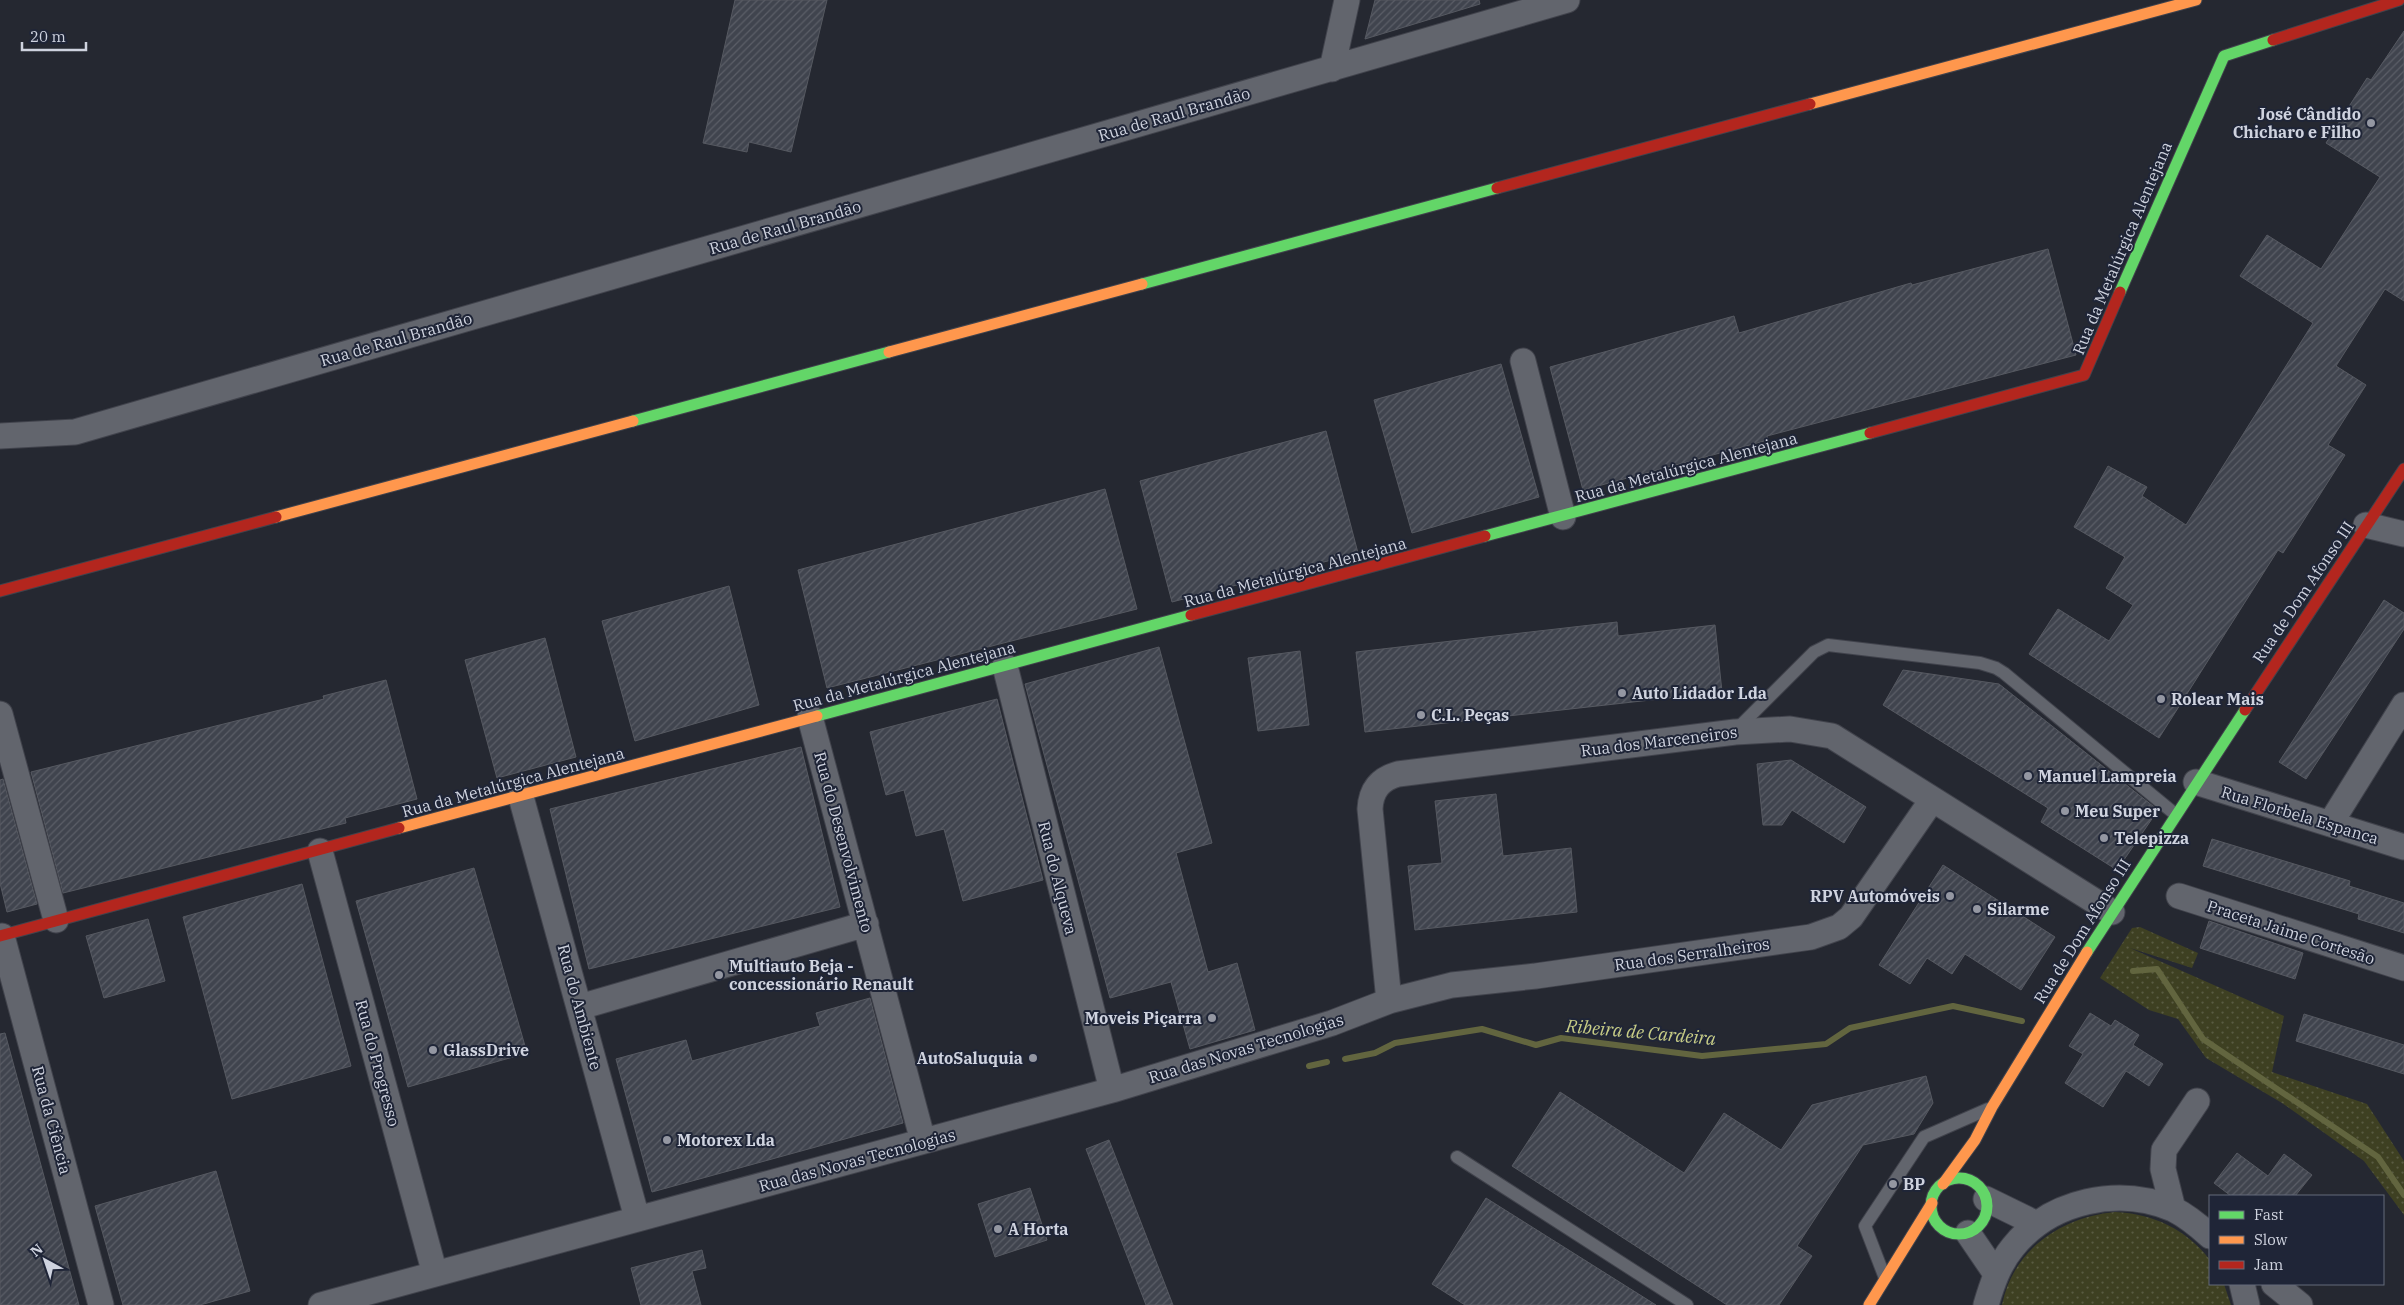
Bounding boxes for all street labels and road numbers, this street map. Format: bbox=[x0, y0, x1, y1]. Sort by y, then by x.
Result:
street label: Rua de Raul Brandão bbox=[1096, 83, 1252, 145]
street label: Rua da Metalúrgica Alentejana bbox=[2068, 138, 2176, 358]
street label: Rua de Raul Brandão bbox=[707, 196, 863, 258]
street label: Rua de Raul Brandão bbox=[318, 308, 474, 370]
street label: Rua da Metalúrgica Alentejana bbox=[1573, 428, 1800, 506]
street label: Rua de Dom Afonso III bbox=[2248, 517, 2358, 667]
street label: Rua da Metalúrgica Alentejana bbox=[1182, 533, 1409, 611]
street label: Rua da Metalúrgica Alentejana bbox=[791, 637, 1018, 715]
street label: Rua dos Marceneiros bbox=[1580, 721, 1738, 761]
street label: Rua da Metalúrgica Alentejana bbox=[400, 743, 627, 821]
street label: Rua do Desenvolvimento bbox=[810, 749, 878, 935]
street label: Rua Florbela Espanca bbox=[2219, 782, 2381, 849]
street label: Rua do Alqueva bbox=[1034, 819, 1082, 937]
street label: Rua de Dom Afonso III bbox=[2029, 855, 2135, 1007]
street label: Praceta Jaime Cortesão bbox=[2205, 895, 2377, 969]
street label: Rua dos Serralheiros bbox=[1613, 933, 1771, 975]
street label: Rua do Ambiente bbox=[554, 942, 606, 1072]
street label: Rua do Progresso bbox=[351, 997, 405, 1129]
street label: Rua das Novas Tecnologias bbox=[1146, 1009, 1346, 1087]
street label: Rua da Ciência bbox=[28, 1064, 76, 1177]
street label: Rua das Novas Tecnologias bbox=[756, 1124, 958, 1196]

